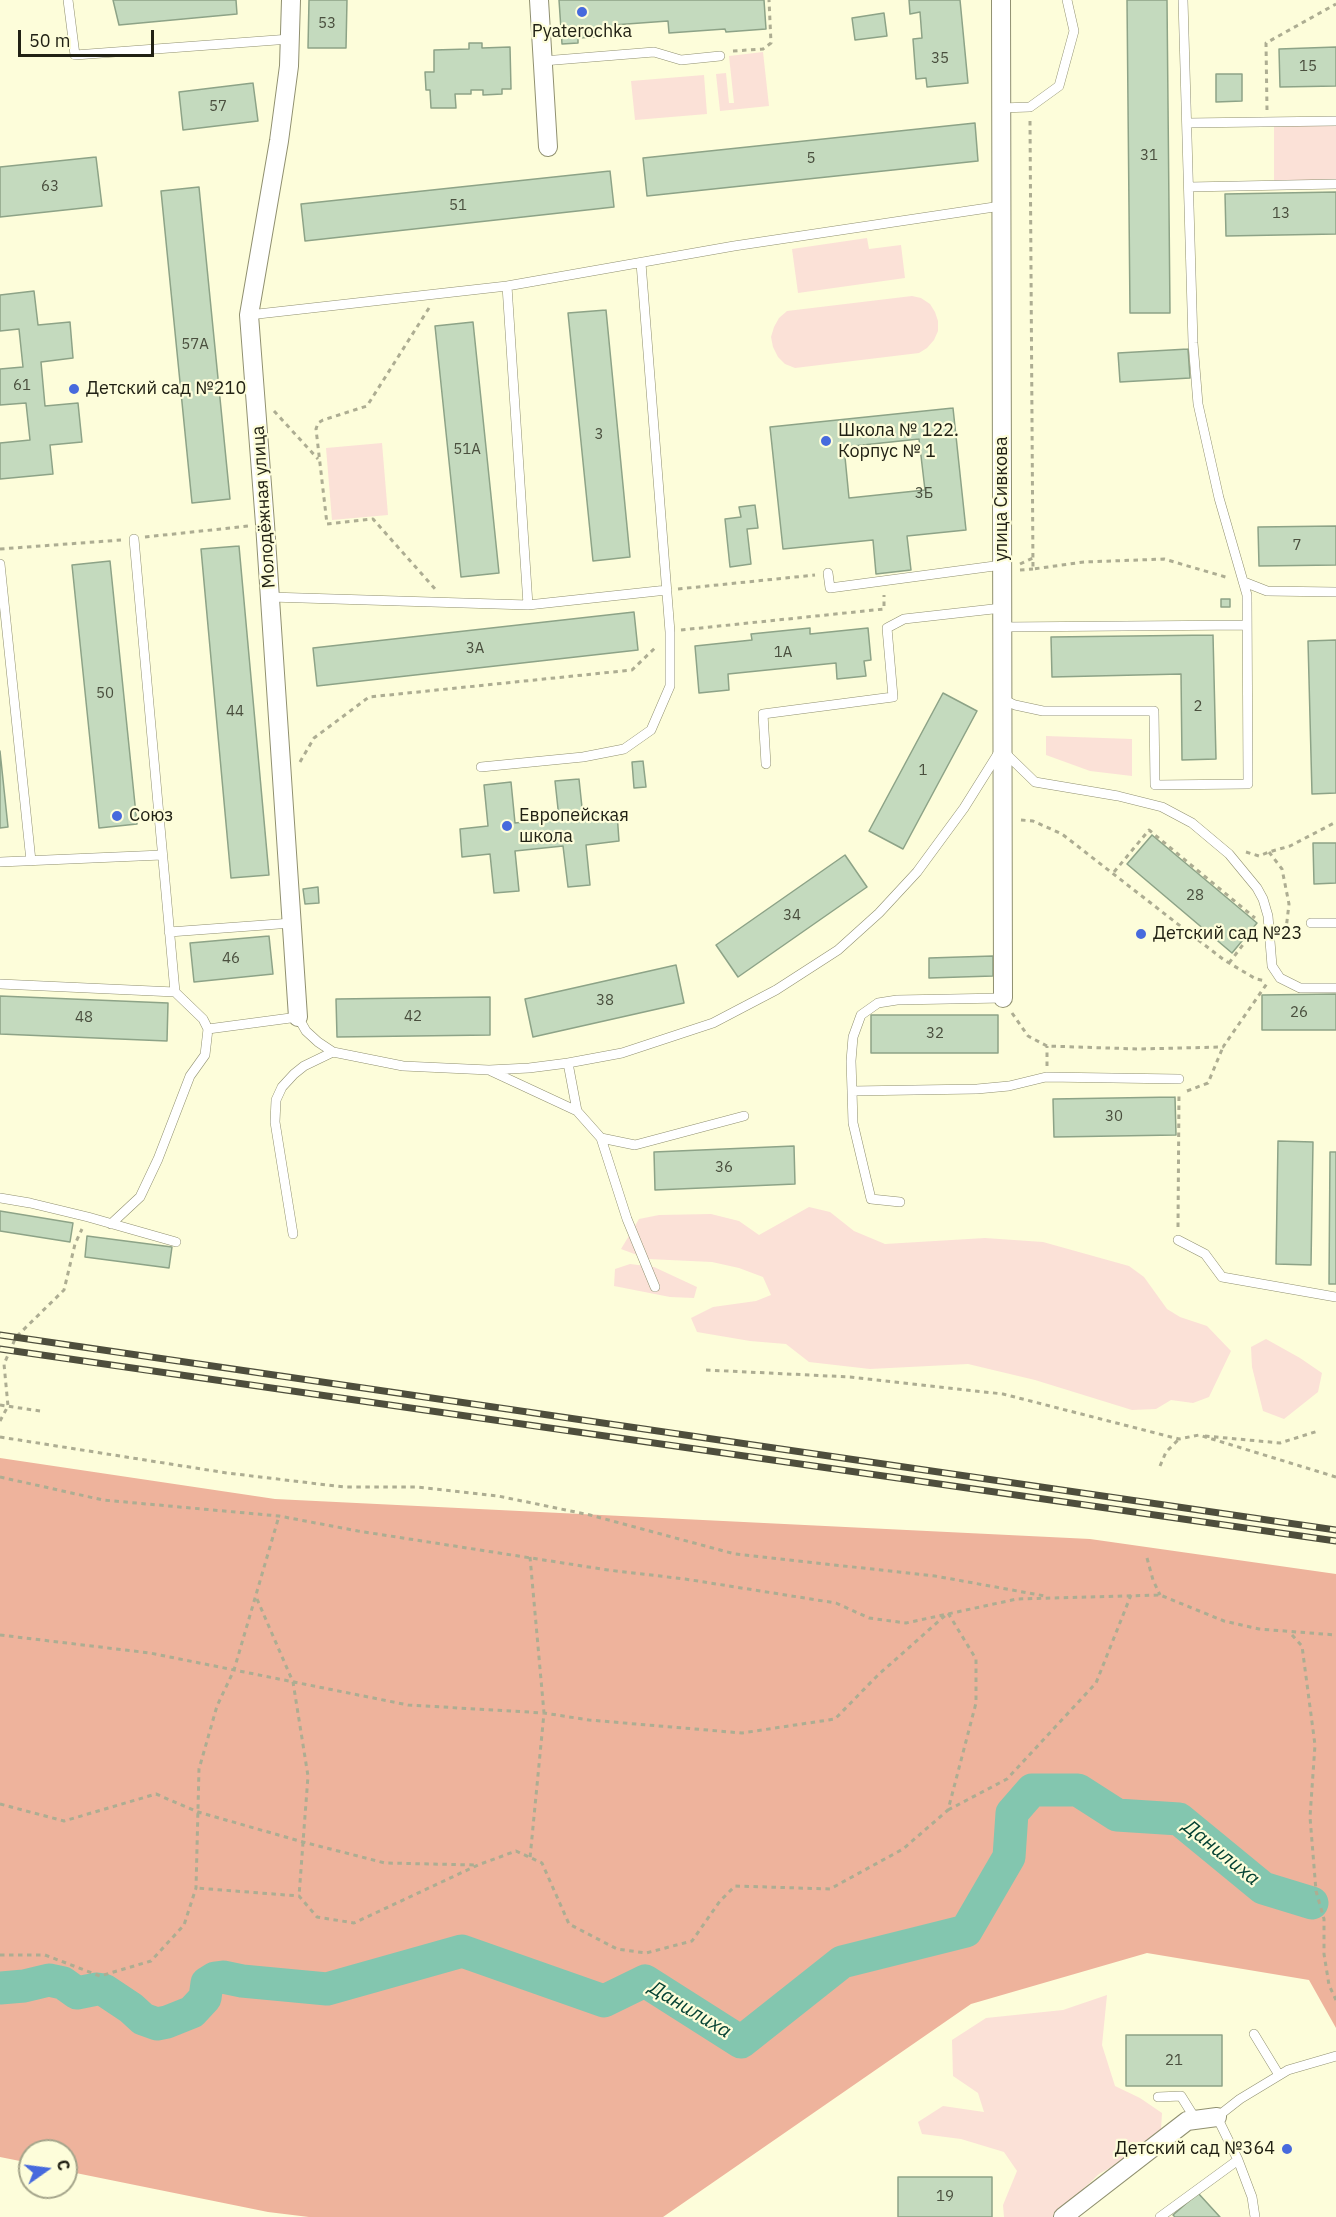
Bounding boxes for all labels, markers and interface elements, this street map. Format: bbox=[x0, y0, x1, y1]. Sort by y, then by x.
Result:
marker: Pyaterochka bbox=[575, 5, 589, 19]
house number: 53 bbox=[318, 15, 336, 33]
scale bar bbox=[21, 18, 158, 56]
place label: Pyaterochka bbox=[532, 21, 632, 43]
text: 50 m bbox=[29, 29, 71, 52]
house number: 35 bbox=[931, 50, 949, 68]
house number: 15 bbox=[1299, 58, 1317, 76]
house number: 57 bbox=[209, 98, 227, 116]
house number: 31 bbox=[1140, 147, 1158, 165]
house number: 5 bbox=[807, 150, 815, 168]
house number: 63 bbox=[41, 178, 59, 196]
house number: 51 bbox=[449, 197, 467, 215]
house number: 13 bbox=[1272, 205, 1290, 223]
house number: 57А bbox=[181, 336, 209, 354]
house number: 61 bbox=[13, 377, 31, 395]
place label: Детский сад №210 bbox=[86, 378, 246, 400]
marker: Детский сад №210 bbox=[67, 382, 81, 396]
place label: Школа № 122. Корпус № 1 bbox=[838, 420, 959, 462]
street label: Молодёжная улица bbox=[248, 425, 280, 589]
house number: 3 bbox=[595, 426, 603, 444]
marker: Школа № 122. Корпус № 1 bbox=[819, 434, 833, 448]
street label: улица Сивкова bbox=[991, 436, 1013, 562]
house number: 51А bbox=[453, 441, 481, 459]
house number: 3Б bbox=[915, 485, 933, 503]
house number: 7 bbox=[1293, 537, 1301, 555]
house number: 3А bbox=[466, 640, 484, 658]
house number: 1А bbox=[774, 644, 792, 662]
house number: 50 bbox=[96, 685, 114, 703]
house number: 2 bbox=[1194, 698, 1202, 716]
house number: 44 bbox=[226, 703, 244, 721]
house number: 1 bbox=[919, 762, 927, 780]
place label: Союз bbox=[129, 805, 173, 827]
place label: Европейская школа bbox=[519, 805, 629, 848]
marker: Союз bbox=[110, 809, 124, 823]
marker: Европейская школа bbox=[500, 819, 514, 833]
house number: 28 bbox=[1186, 887, 1204, 905]
house number: 34 bbox=[783, 907, 801, 925]
place label: Детский сад №23 bbox=[1153, 923, 1302, 945]
marker: Детский сад №23 bbox=[1134, 927, 1148, 941]
house number: 46 bbox=[222, 950, 240, 968]
house number: 38 bbox=[596, 992, 614, 1010]
house number: 26 bbox=[1290, 1004, 1308, 1022]
house number: 42 bbox=[404, 1008, 422, 1026]
house number: 48 bbox=[75, 1009, 93, 1027]
house number: 32 bbox=[926, 1025, 944, 1043]
house number: 30 bbox=[1105, 1108, 1123, 1126]
house number: 36 bbox=[715, 1159, 733, 1177]
water label: Данилиха bbox=[1178, 1815, 1264, 1891]
water label: Данилиха bbox=[645, 1976, 735, 2044]
house number: 21 bbox=[1165, 2052, 1183, 2070]
place label: Детский сад №364 bbox=[1115, 2138, 1275, 2160]
north arrow bbox=[18, 2139, 78, 2199]
marker: Детский сад №364 bbox=[1280, 2142, 1294, 2156]
text: С bbox=[53, 2158, 74, 2173]
house number: 19 bbox=[936, 2188, 954, 2206]

